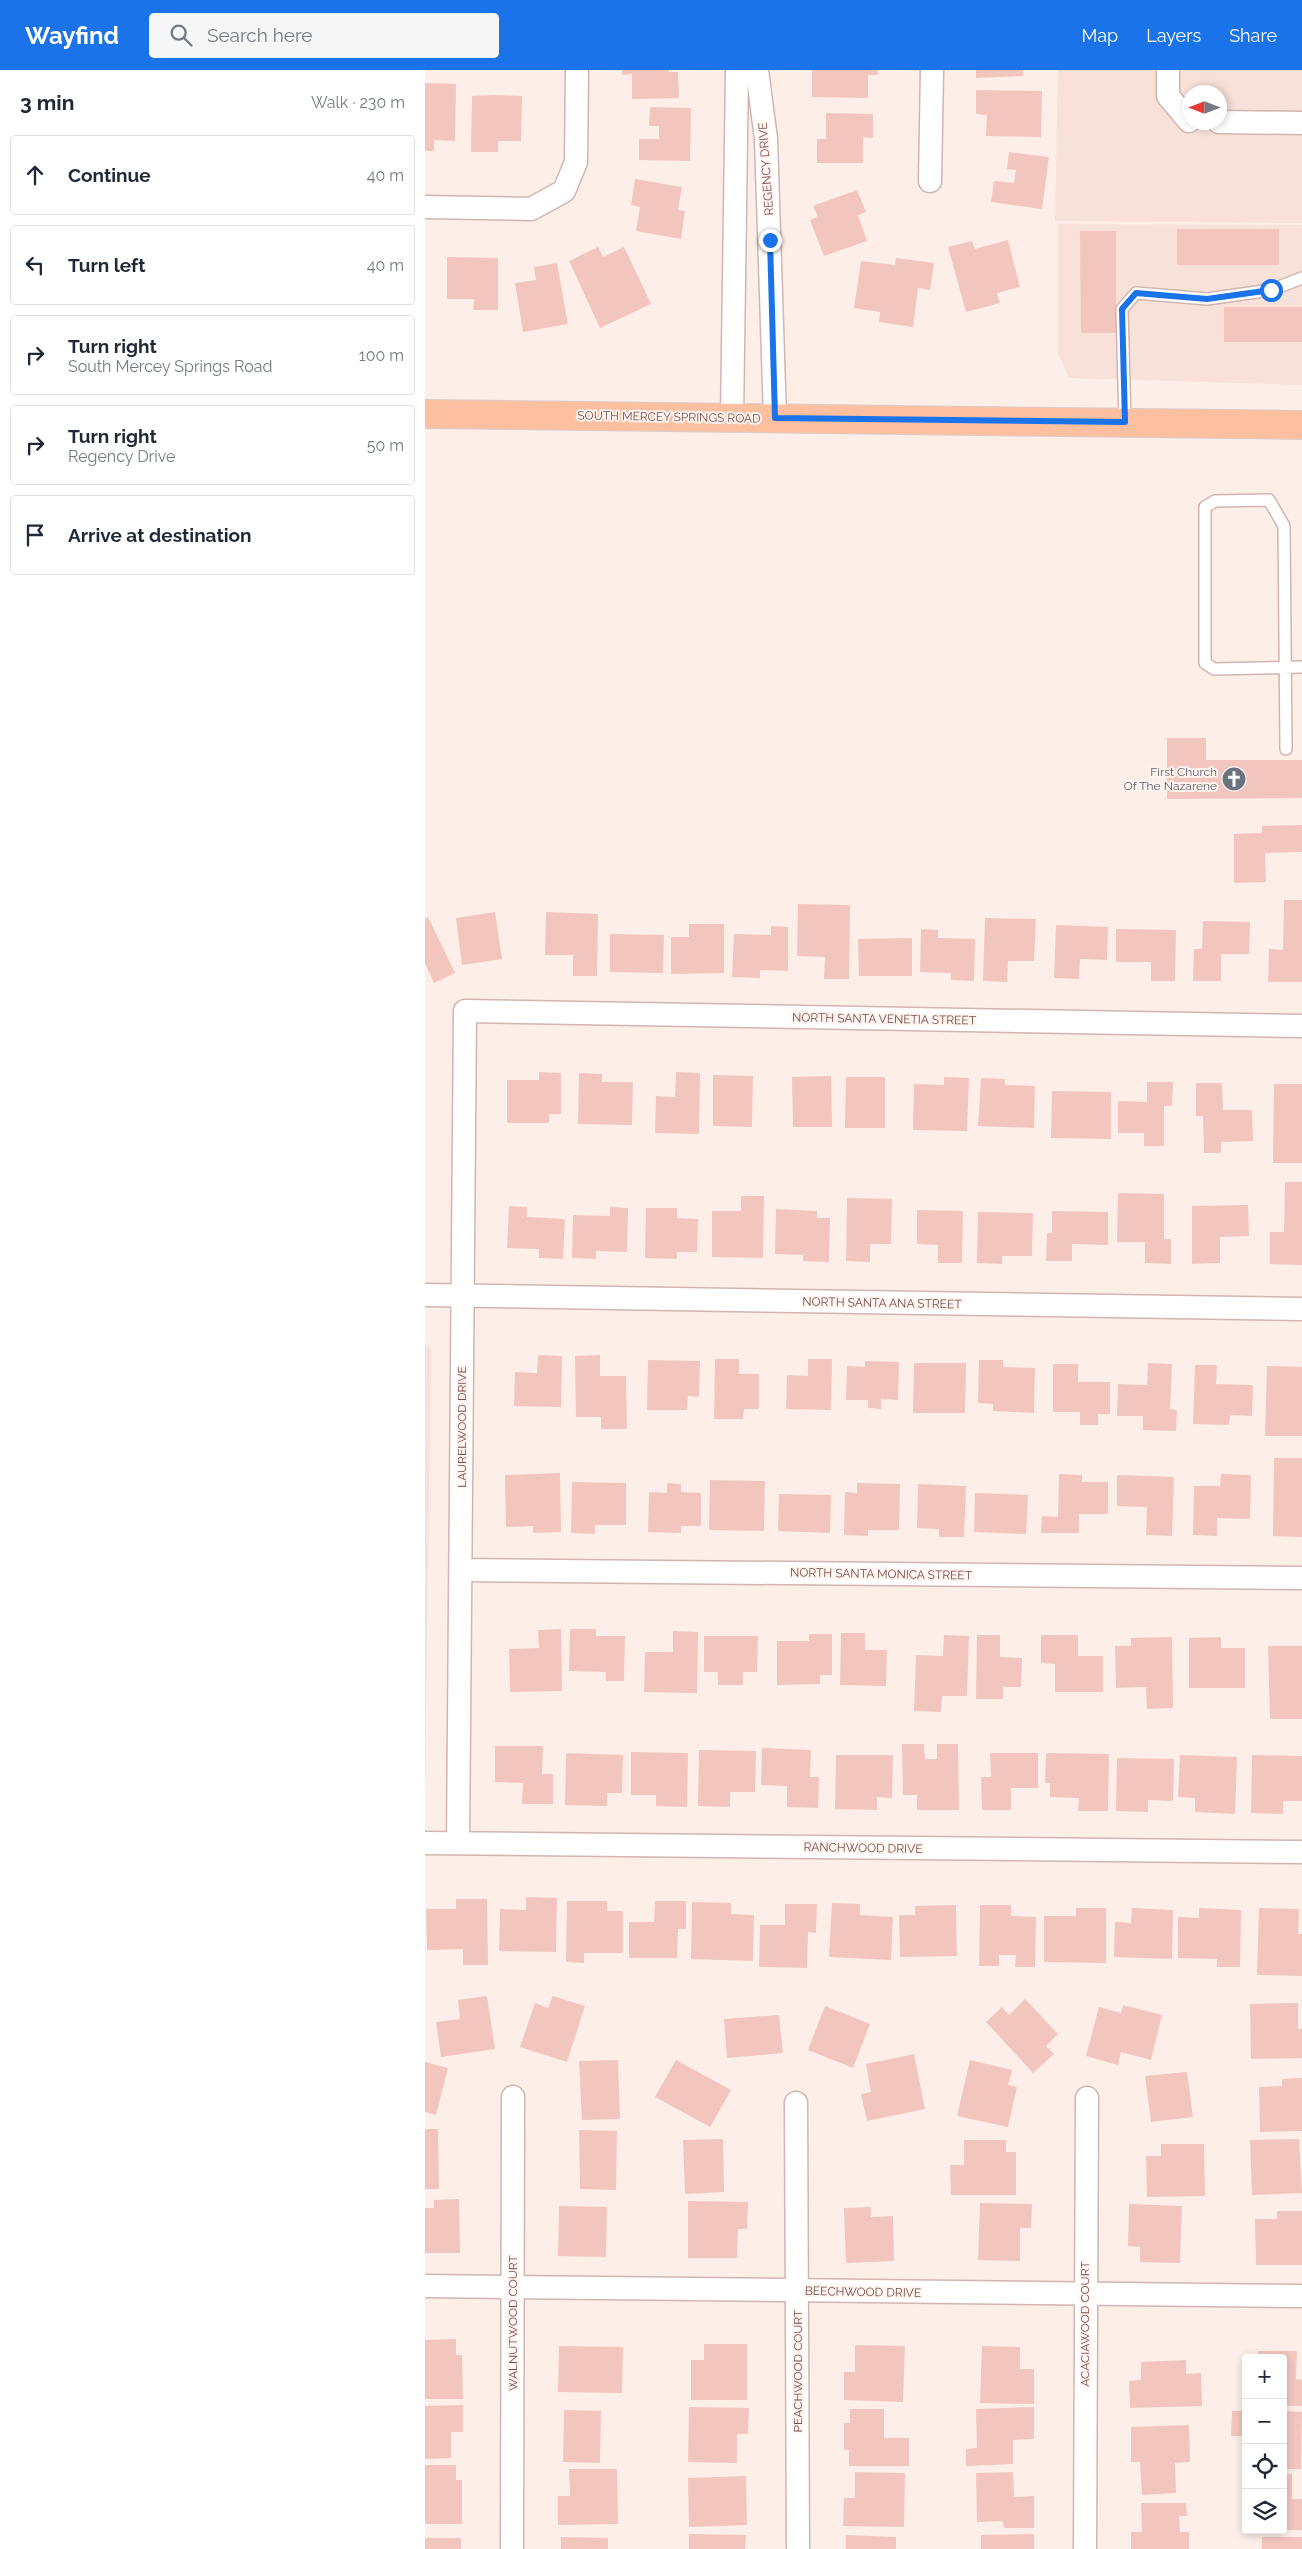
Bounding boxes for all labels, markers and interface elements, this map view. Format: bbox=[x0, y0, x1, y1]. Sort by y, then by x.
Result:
search box bbox=[149, 13, 499, 58]
text: Wayfind bbox=[25, 21, 119, 50]
icon: search bbox=[167, 21, 195, 49]
text: Search here bbox=[207, 24, 312, 46]
text: Map bbox=[1082, 25, 1118, 46]
text: Layers bbox=[1146, 25, 1201, 46]
text: Share bbox=[1229, 25, 1277, 46]
north arrow bbox=[1182, 85, 1227, 130]
text: 3 min bbox=[20, 90, 74, 115]
text: Walk · 230 m bbox=[311, 93, 405, 112]
street label: REGENCY DRIVE bbox=[756, 122, 776, 216]
icon: ahead bbox=[21, 161, 49, 189]
text: Continue bbox=[68, 164, 151, 186]
text: 40 m bbox=[367, 166, 404, 185]
route end bbox=[759, 229, 782, 252]
icon: left bbox=[21, 251, 49, 279]
text: Turn left bbox=[68, 254, 145, 276]
text: 40 m bbox=[367, 256, 404, 275]
route start bbox=[1260, 279, 1283, 302]
text: Turn right bbox=[68, 335, 157, 357]
icon: right bbox=[21, 341, 49, 369]
text: 100 m bbox=[359, 346, 404, 365]
text: South Mercey Springs Road bbox=[68, 357, 272, 376]
street label: SOUTH MERCEY SPRINGS ROAD bbox=[577, 408, 761, 426]
text: Turn right bbox=[68, 425, 157, 447]
icon: right bbox=[21, 431, 49, 459]
text: 50 m bbox=[367, 436, 404, 455]
text: Regency Drive bbox=[68, 447, 175, 466]
icon: arrive bbox=[21, 521, 49, 549]
text: Arrive at destination bbox=[68, 524, 252, 546]
place label: First Church Of The Nazarene bbox=[1124, 765, 1217, 793]
church icon: First Church Of The Nazarene bbox=[1221, 766, 1247, 792]
street label: NORTH SANTA VENETIA STREET bbox=[792, 1010, 977, 1028]
street label: NORTH SANTA ANA STREET bbox=[802, 1295, 962, 1311]
street label: LAURELWOOD DRIVE bbox=[455, 1366, 469, 1488]
street label: NORTH SANTA MONICA STREET bbox=[790, 1565, 973, 1583]
street label: RANCHWOOD DRIVE bbox=[803, 1840, 923, 1856]
street label: WALNUTWOOD COURT bbox=[506, 2254, 520, 2391]
street label: ACACIAWOOD COURT bbox=[1078, 2261, 1092, 2387]
street label: BEECHWOOD DRIVE bbox=[805, 2284, 921, 2300]
street label: PEACHWOOD COURT bbox=[791, 2309, 805, 2432]
map controls bbox=[1242, 2354, 1287, 2534]
button: + bbox=[1242, 2354, 1287, 2399]
button: − bbox=[1242, 2399, 1287, 2444]
button: locate bbox=[1242, 2444, 1287, 2489]
button: layers bbox=[1242, 2489, 1287, 2534]

